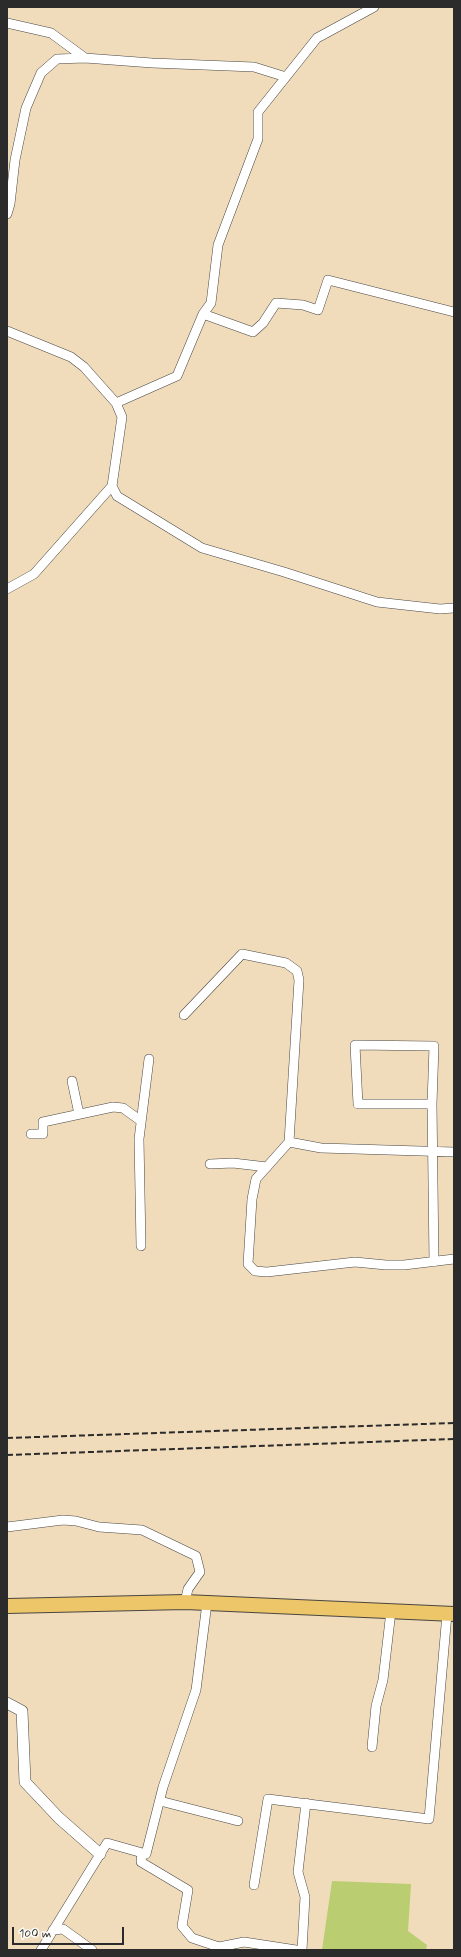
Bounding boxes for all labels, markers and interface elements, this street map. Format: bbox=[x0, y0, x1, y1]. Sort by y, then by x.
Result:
scale bar bbox=[14, 1919, 126, 1945]
text: 100 m bbox=[19, 1926, 51, 1942]

